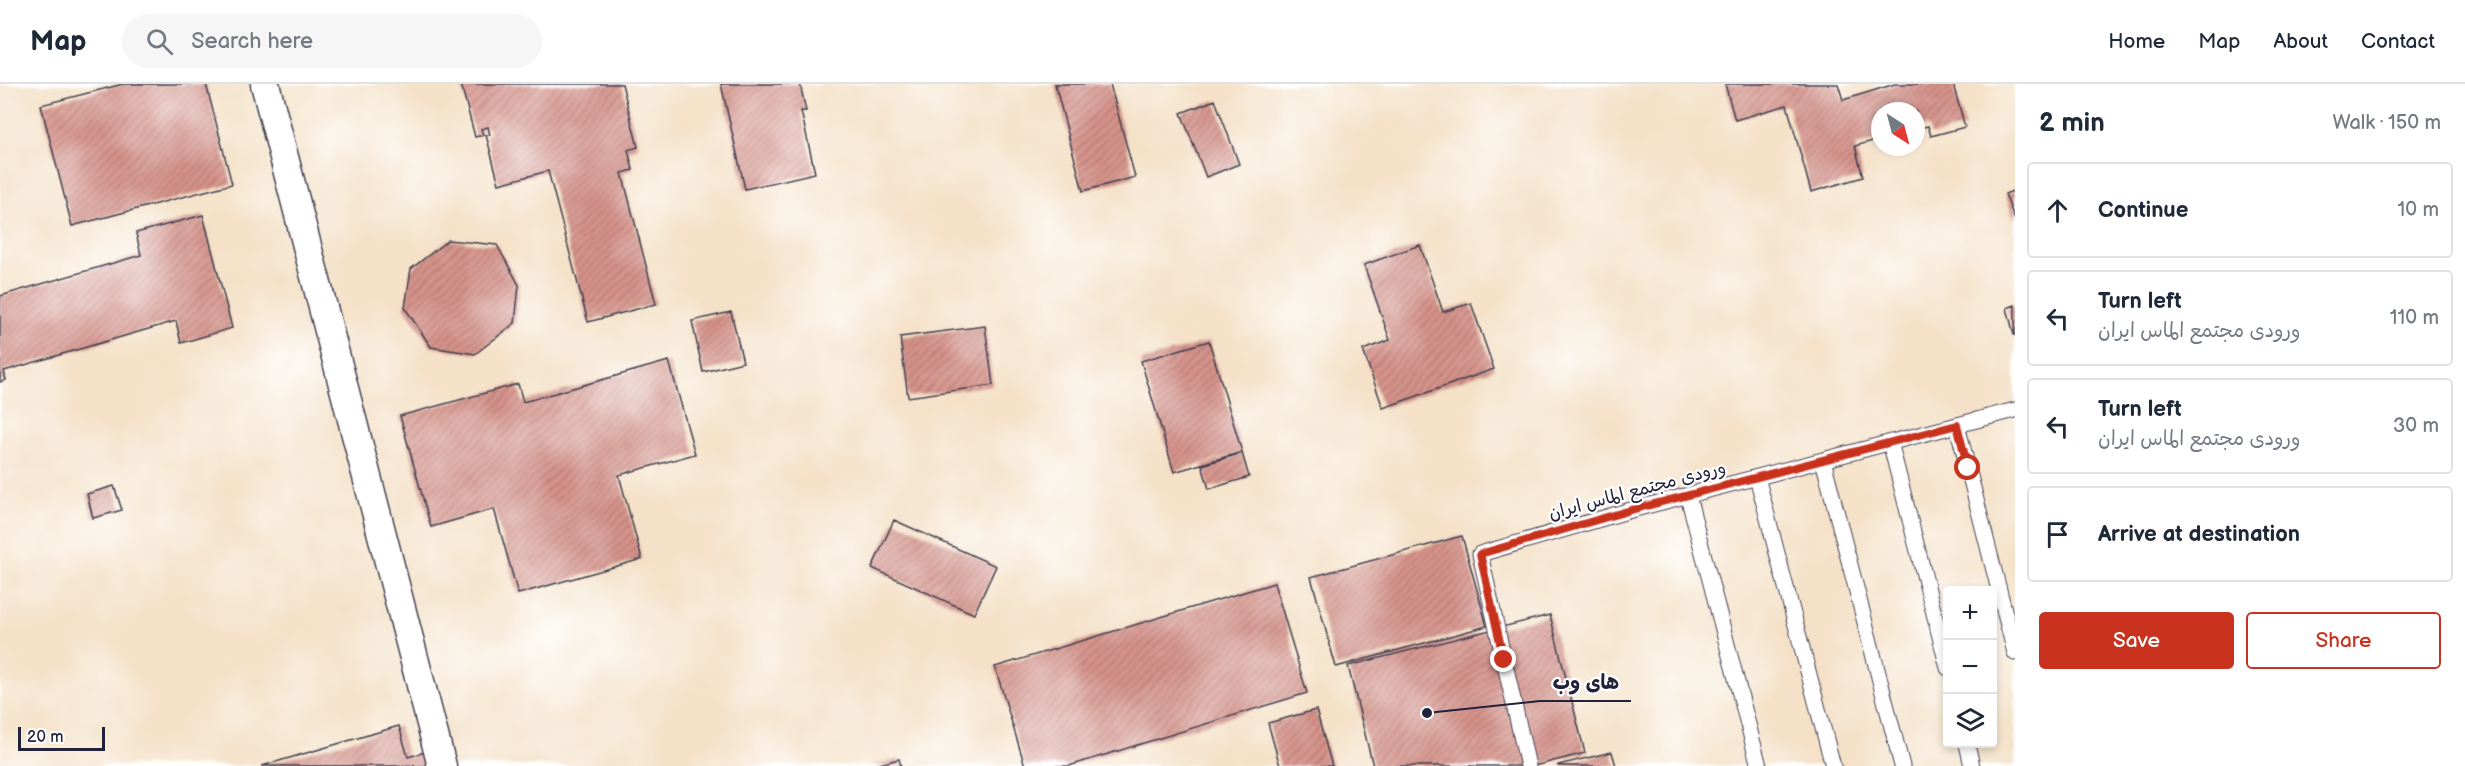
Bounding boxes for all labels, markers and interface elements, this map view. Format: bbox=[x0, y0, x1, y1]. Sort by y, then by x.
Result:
search box bbox=[122, 14, 542, 68]
text: Map bbox=[30, 25, 86, 58]
icon: search bbox=[143, 25, 176, 58]
text: Search here bbox=[191, 28, 313, 55]
text: Home bbox=[2108, 29, 2165, 54]
text: Map bbox=[2198, 29, 2240, 54]
text: About bbox=[2273, 29, 2328, 54]
text: Contact bbox=[2361, 29, 2435, 54]
north arrow bbox=[1871, 102, 1925, 156]
text: 2 min bbox=[2039, 108, 2105, 139]
text: Walk · 150 m bbox=[2332, 111, 2441, 135]
icon: ahead bbox=[2041, 194, 2074, 227]
text: Continue bbox=[2098, 197, 2188, 224]
text: 10 m bbox=[2398, 198, 2439, 222]
text: Turn left bbox=[2098, 288, 2182, 315]
icon: left bbox=[2041, 302, 2074, 335]
text: 110 m bbox=[2390, 306, 2439, 330]
text: ورودی مجتمع الماس ایران bbox=[2098, 319, 2301, 343]
text: Turn left bbox=[2098, 396, 2182, 423]
icon: left bbox=[2041, 410, 2074, 443]
text: 30 m bbox=[2393, 414, 2439, 438]
text: ورودی مجتمع الماس ایران bbox=[2098, 427, 2301, 451]
route start bbox=[1954, 454, 1980, 480]
street label: ورودی مجتمع الماس ایران bbox=[1546, 457, 1728, 526]
icon: arrive bbox=[2041, 518, 2074, 551]
text: Arrive at destination bbox=[2098, 521, 2300, 548]
map controls bbox=[1943, 586, 1997, 748]
button: + bbox=[1943, 586, 1997, 640]
button: Save bbox=[2039, 612, 2234, 669]
button: Share bbox=[2246, 612, 2441, 669]
button: − bbox=[1943, 640, 1997, 694]
route end bbox=[1490, 646, 1516, 672]
callout: های وب bbox=[1540, 663, 1631, 701]
text: های وب bbox=[1553, 671, 1619, 695]
button: layers bbox=[1943, 694, 1997, 748]
scale bar bbox=[18, 724, 105, 752]
text: 20 m bbox=[27, 728, 63, 747]

